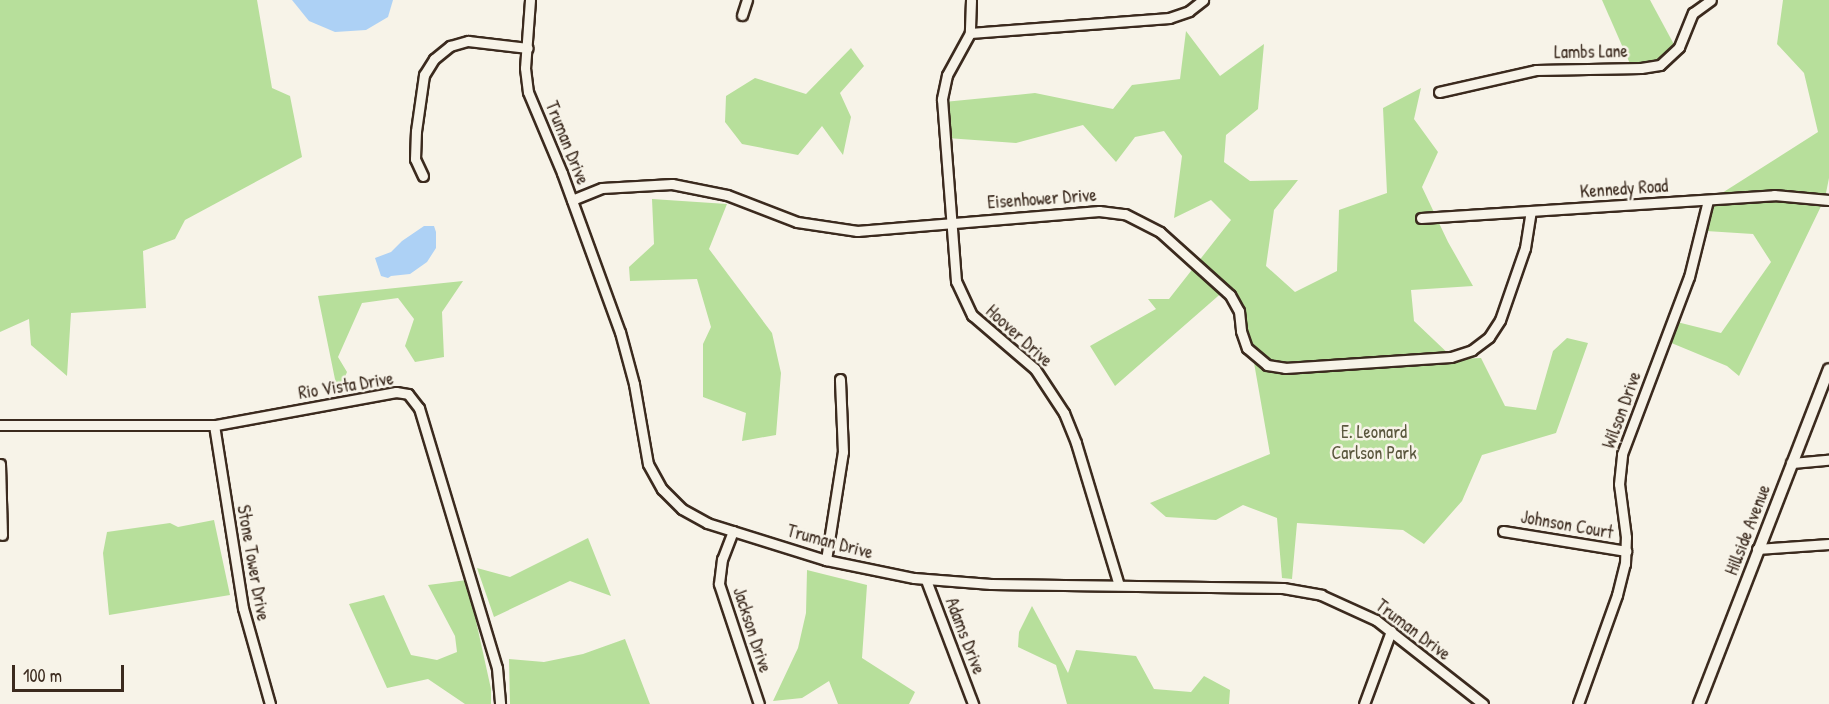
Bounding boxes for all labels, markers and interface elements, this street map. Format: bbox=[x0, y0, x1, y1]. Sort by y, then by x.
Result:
street label: Lambs Lane bbox=[1554, 41, 1628, 63]
street label: Truman Drive bbox=[541, 98, 593, 188]
street label: Kennedy Road bbox=[1579, 175, 1669, 203]
street label: Eisenhower Drive bbox=[987, 184, 1097, 214]
street label: Hoover Drive bbox=[981, 300, 1057, 372]
street label: Rio Vista Drive bbox=[297, 368, 395, 404]
street label: Wilson Drive bbox=[1598, 369, 1646, 451]
park label: E. Leonard Carlson Park bbox=[1331, 422, 1417, 464]
street label: Hillside Avenue bbox=[1721, 482, 1775, 578]
street label: Stone Tower Drive bbox=[232, 503, 274, 623]
street label: Johnson Court bbox=[1519, 506, 1615, 544]
street label: Truman Drive bbox=[785, 520, 875, 564]
street label: Jackson Drive bbox=[728, 585, 776, 675]
street label: Adams Drive bbox=[941, 595, 989, 677]
street label: Truman Drive bbox=[1371, 595, 1455, 665]
scale bar bbox=[15, 653, 128, 691]
text: 100 m bbox=[23, 663, 62, 688]

